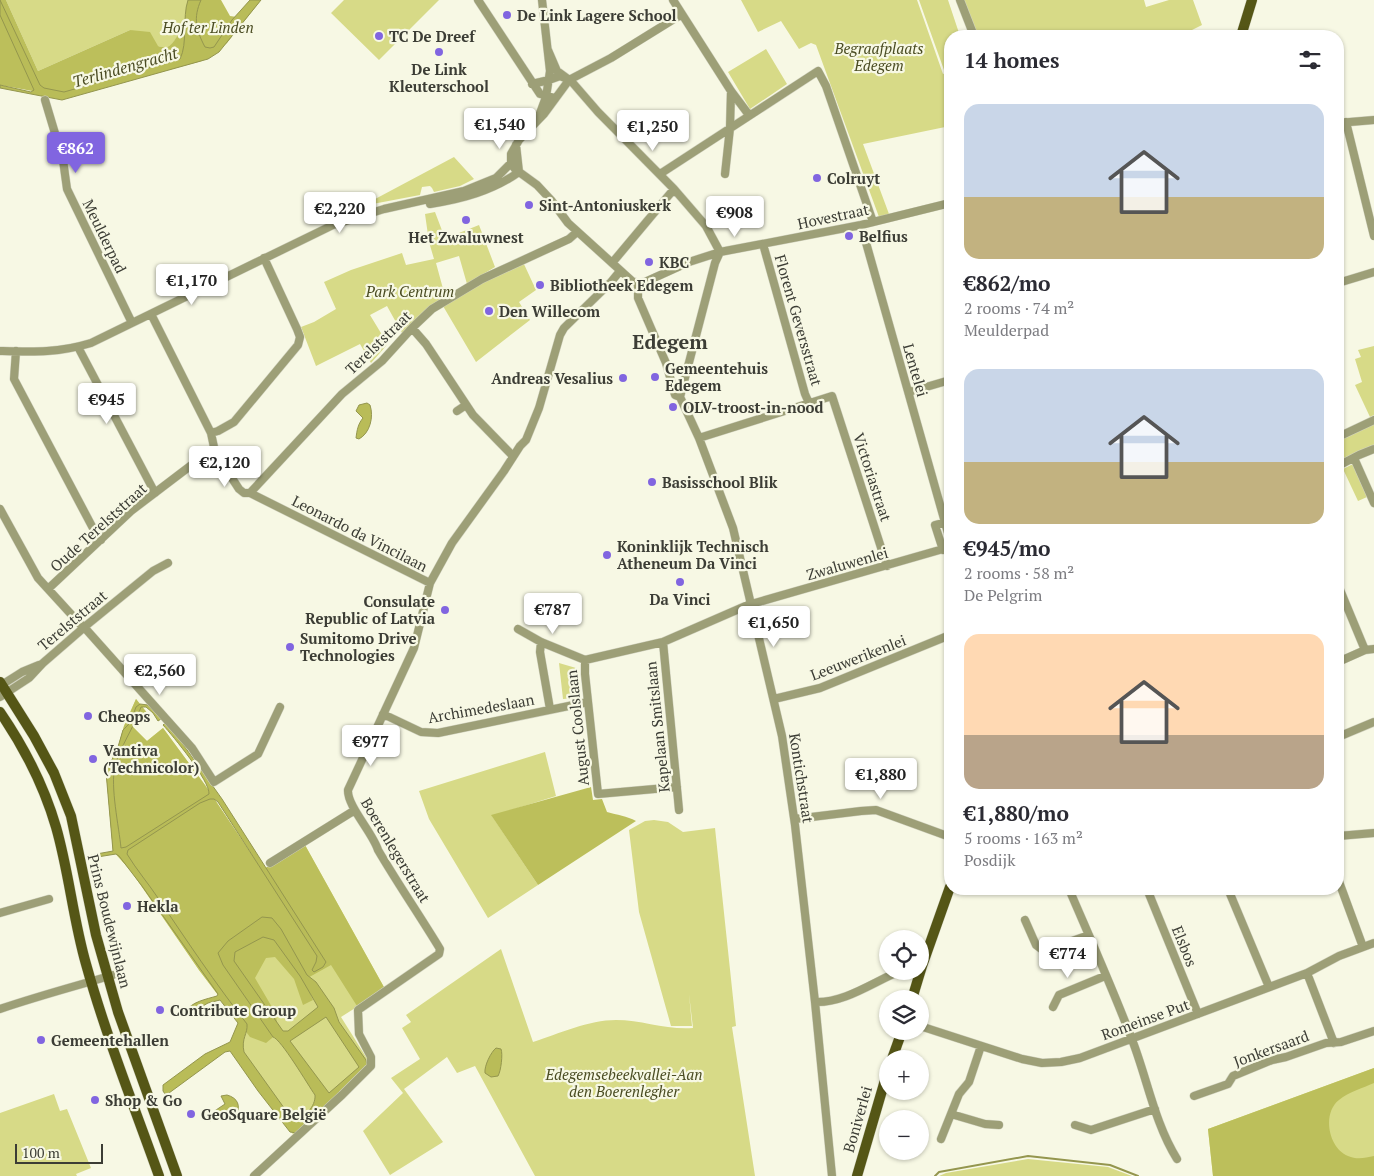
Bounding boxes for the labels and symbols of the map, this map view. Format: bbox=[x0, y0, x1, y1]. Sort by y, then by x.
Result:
place label: De Link Lagere School bbox=[517, 5, 677, 25]
marker: De Link Lagere School bbox=[501, 9, 513, 21]
park label: Hof ter Linden bbox=[161, 17, 254, 37]
place label: TC De Dreef bbox=[389, 26, 476, 46]
marker: TC De Dreef bbox=[373, 30, 385, 42]
park label: Begraafplaats Edegem bbox=[833, 38, 924, 75]
water label: Terlindengracht bbox=[70, 41, 181, 93]
marker: De Link Kleuterschool bbox=[433, 46, 445, 58]
place label: De Link Kleuterschool bbox=[389, 59, 489, 96]
pin: €1,540 bbox=[459, 108, 541, 150]
pin: €1,250 bbox=[612, 110, 694, 152]
pin: €862 bbox=[46, 132, 106, 174]
place label: Colruyt bbox=[827, 168, 880, 188]
marker: Colruyt bbox=[811, 172, 823, 184]
pin: €2,220 bbox=[299, 192, 381, 234]
place label: Sint-Antoniuskerk bbox=[539, 195, 671, 215]
street label: Meulderpad bbox=[79, 196, 131, 276]
pin: €908 bbox=[705, 196, 765, 238]
marker: Sint-Antoniuskerk bbox=[523, 199, 535, 211]
street label: Hovestraat bbox=[796, 199, 871, 233]
marker: Het Zwaluwnest bbox=[460, 214, 472, 226]
place label: Belfius bbox=[859, 226, 908, 246]
place label: Het Zwaluwnest bbox=[408, 227, 524, 247]
marker: Belfius bbox=[843, 230, 855, 242]
place label: KBC bbox=[659, 252, 689, 272]
street label: Florent Geversstraat bbox=[771, 252, 827, 388]
marker: KBC bbox=[643, 256, 655, 268]
pin: €1,170 bbox=[151, 264, 233, 306]
place label: Bibliotheek Edegem bbox=[550, 275, 693, 295]
marker: Bibliotheek Edegem bbox=[534, 279, 546, 291]
park label: Park Centrum bbox=[365, 281, 454, 301]
place label: Den Willecom bbox=[499, 301, 600, 321]
street label: Terelststraat bbox=[341, 305, 416, 378]
marker: Den Willecom bbox=[483, 305, 495, 317]
district label: Edegem bbox=[632, 328, 708, 355]
street label: Lentelei bbox=[899, 341, 933, 399]
place label: Gemeentehuis Edegem bbox=[665, 358, 768, 395]
place label: Andreas Vesalius bbox=[491, 368, 613, 388]
marker: Gemeentehuis Edegem bbox=[649, 371, 661, 383]
marker: Andreas Vesalius bbox=[617, 372, 629, 384]
pin: €945 bbox=[77, 382, 137, 425]
place label: OLV-troost-in-nood bbox=[683, 397, 823, 417]
marker: OLV-troost-in-nood bbox=[667, 401, 679, 413]
street label: Victoriastraat bbox=[849, 430, 897, 524]
pin: €2,120 bbox=[184, 446, 266, 488]
place label: Basisschool Blik bbox=[662, 472, 778, 492]
marker: Basisschool Blik bbox=[646, 476, 658, 488]
street label: Oude Terelststraat bbox=[45, 478, 151, 576]
street label: Leonardo da Vincilaan bbox=[289, 490, 431, 576]
place label: Koninklijk Technisch Atheneum Da Vinci bbox=[617, 536, 769, 573]
street label: Zwaluwenlei bbox=[804, 542, 890, 584]
marker: Koninklijk Technisch Atheneum Da Vinci bbox=[601, 549, 613, 561]
marker: Da Vinci bbox=[674, 576, 686, 588]
street label: Terelststraat bbox=[33, 585, 111, 655]
place label: Da Vinci bbox=[649, 589, 711, 609]
place label: Consulate Republic of Latvia bbox=[305, 591, 436, 628]
pin: €787 bbox=[523, 592, 583, 635]
marker: Consulate Republic of Latvia bbox=[439, 604, 451, 616]
pin: €1,650 bbox=[733, 606, 815, 648]
place label: Sumitomo Drive Technologies bbox=[300, 628, 417, 665]
street label: Leeuwerikenlei bbox=[807, 630, 909, 684]
marker: Sumitomo Drive Technologies bbox=[284, 641, 296, 653]
pin: €2,560 bbox=[119, 654, 201, 696]
street label: Kapelaan Smitslaan bbox=[640, 660, 674, 794]
street label: August Coolslaan bbox=[561, 669, 593, 787]
street label: Archimedeslaan bbox=[426, 689, 536, 727]
place label: Cheops bbox=[98, 706, 150, 726]
marker: Cheops bbox=[82, 710, 94, 722]
pin: €977 bbox=[341, 724, 401, 767]
street label: Kontichstraat bbox=[785, 732, 819, 825]
place label: Vantiva (Technicolor) bbox=[103, 740, 199, 777]
marker: Vantiva (Technicolor) bbox=[87, 753, 99, 765]
pin: €1,880 bbox=[840, 758, 922, 800]
street label: Boerenlegerstraat bbox=[357, 794, 435, 907]
street label: Prins Boudewijnlaan bbox=[84, 852, 136, 990]
place label: Hekla bbox=[137, 896, 179, 916]
marker: Hekla bbox=[121, 900, 133, 912]
street label: Elsbos bbox=[1168, 922, 1202, 970]
pin: €774 bbox=[1038, 936, 1098, 979]
street label: Romeinse Put bbox=[1098, 994, 1192, 1044]
place label: Contribute Group bbox=[170, 1000, 296, 1020]
marker: Contribute Group bbox=[154, 1004, 166, 1016]
street label: Jonkersaard bbox=[1230, 1025, 1312, 1071]
place label: Gemeentehallen bbox=[51, 1030, 169, 1050]
marker: Gemeentehallen bbox=[35, 1034, 47, 1046]
park label: Edegemsebeekvallei-Aan den Boerenlegher bbox=[544, 1064, 703, 1101]
street label: Boniverlei bbox=[838, 1083, 876, 1155]
place label: Shop & Go bbox=[105, 1090, 182, 1110]
marker: Shop & Go bbox=[89, 1094, 101, 1106]
place label: GeoSquare België bbox=[201, 1104, 326, 1124]
marker: GeoSquare België bbox=[185, 1108, 197, 1120]
scale bar bbox=[15, 1141, 102, 1164]

